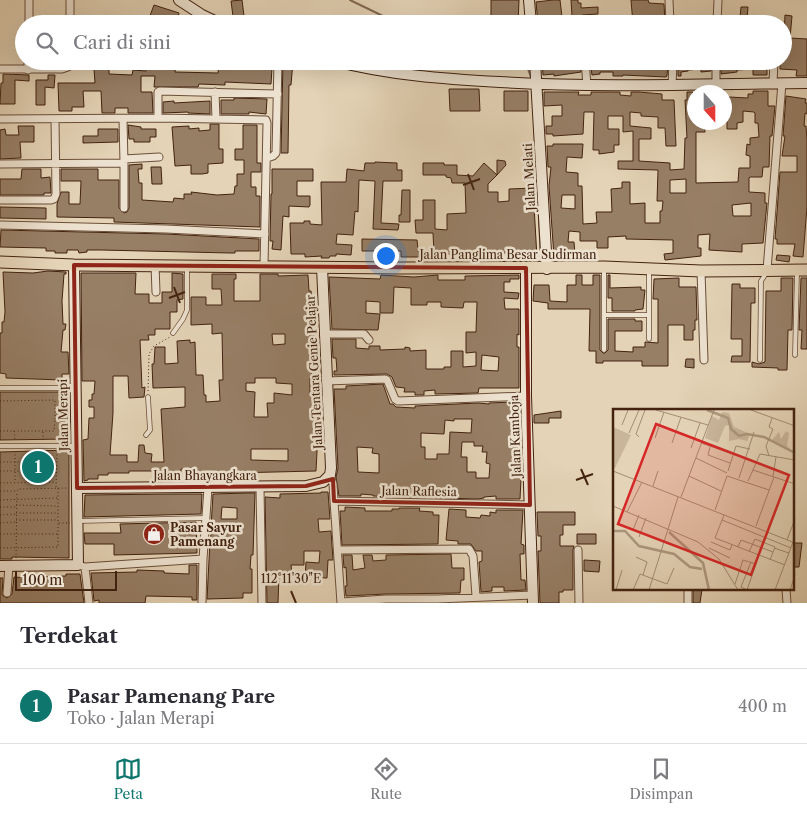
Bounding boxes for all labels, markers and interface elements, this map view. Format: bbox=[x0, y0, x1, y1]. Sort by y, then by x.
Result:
search box bbox=[15, 15, 792, 70]
icon: search bbox=[33, 29, 61, 57]
text: Cari di sini bbox=[73, 31, 171, 54]
north arrow bbox=[687, 85, 732, 130]
street label: Jalan Melati bbox=[520, 143, 538, 213]
your location bbox=[373, 243, 399, 269]
street label: Jalan Panglima Besar Sudirman bbox=[417, 247, 597, 262]
street label: Jalan Tentara Genie Pelajar bbox=[302, 295, 326, 451]
street label: Jalan Merapi bbox=[55, 379, 71, 453]
street label: Jalan Kamboja bbox=[506, 394, 524, 479]
inset map bbox=[613, 409, 794, 590]
pin: 1 bbox=[22, 448, 54, 486]
street label: Jalan Bhayangkara bbox=[151, 468, 258, 483]
street label: Jalan Raflesia bbox=[379, 483, 458, 499]
place label: Pasar Sayur Pamenang bbox=[170, 520, 242, 549]
shop icon: Pasar Sayur Pamenang bbox=[142, 522, 166, 546]
scale bar bbox=[15, 568, 118, 591]
text: 100 m bbox=[22, 571, 62, 589]
text: 112°11'30"E bbox=[261, 571, 321, 586]
text: Terdekat bbox=[20, 623, 118, 648]
text: Pasar Pamenang Pare bbox=[67, 685, 275, 708]
text: 1 bbox=[32, 696, 40, 716]
text: 400 m bbox=[738, 696, 787, 716]
text: Toko · Jalan Merapi bbox=[67, 708, 215, 728]
tab: Peta bbox=[114, 755, 143, 803]
tab: Rute bbox=[370, 755, 402, 803]
tab: Disimpan bbox=[629, 755, 693, 803]

